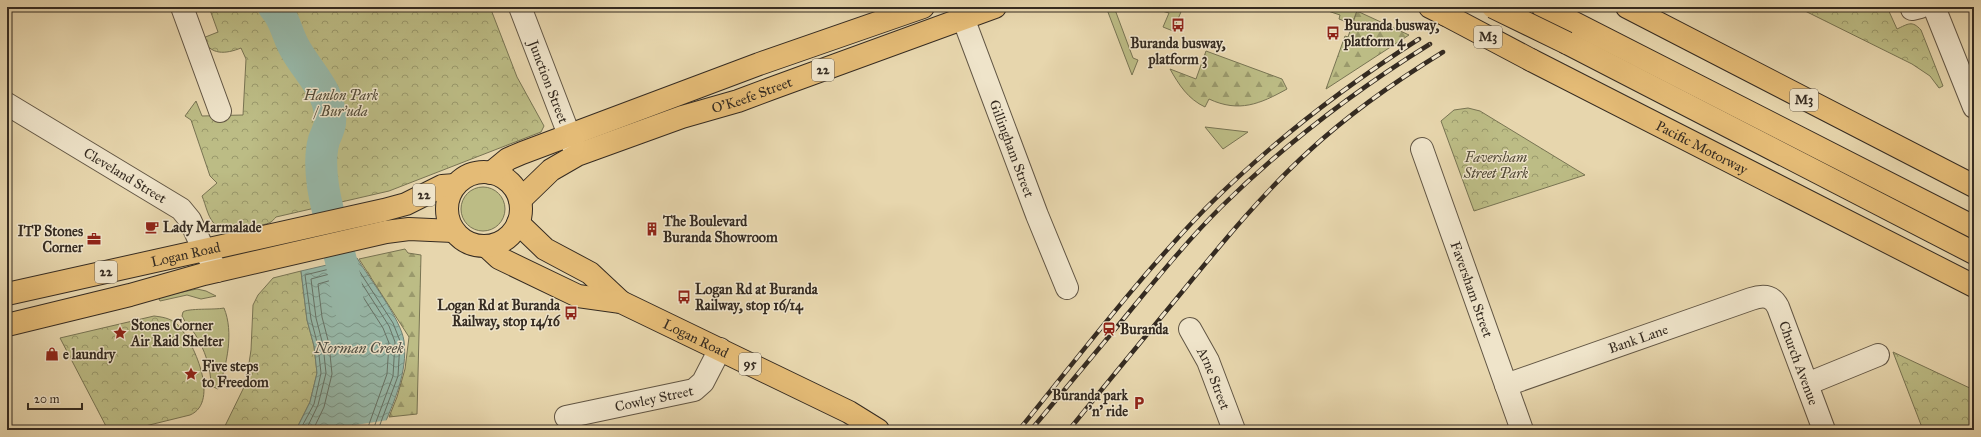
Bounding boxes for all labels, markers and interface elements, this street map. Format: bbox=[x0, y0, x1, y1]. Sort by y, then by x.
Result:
bus stop icon: Buranda busway, platform 3 bbox=[1170, 17, 1186, 33]
place label: Buranda busway, platform 4 bbox=[1343, 17, 1440, 51]
bus stop icon: Buranda busway, platform 4 bbox=[1325, 25, 1341, 41]
road number: M3 bbox=[1474, 26, 1502, 48]
place label: Buranda busway, platform 3 bbox=[1130, 35, 1226, 69]
street label: Junction Street bbox=[523, 36, 572, 126]
road number: 22 bbox=[812, 59, 834, 81]
street label: O'Keefe Street bbox=[710, 73, 794, 117]
park label: Hanlon Park / Bur'uda bbox=[303, 87, 379, 120]
road number: M3 bbox=[1790, 89, 1818, 111]
street label: Gillingham Street bbox=[986, 97, 1038, 200]
street label: Pacific Motorway bbox=[1653, 117, 1751, 178]
street label: Cleveland Street bbox=[81, 144, 170, 207]
park label: Faversham Street Park bbox=[1463, 149, 1529, 182]
road number: 22 bbox=[413, 184, 435, 206]
place label: The Boulevard Buranda Showroom bbox=[662, 213, 778, 246]
cafe icon: Lady Marmalade bbox=[144, 219, 160, 235]
place label: Lady Marmalade bbox=[163, 219, 262, 237]
building icon: The Boulevard Buranda Showroom bbox=[644, 221, 660, 237]
place label: ITP Stones Corner bbox=[18, 223, 84, 256]
office icon: ITP Stones Corner bbox=[86, 231, 102, 247]
street label: Logan Road bbox=[149, 238, 222, 270]
street label: Faversham Street bbox=[1447, 239, 1497, 340]
road number: 22 bbox=[95, 261, 117, 283]
place label: Logan Rd at Buranda Railway, stop 16/14 bbox=[695, 281, 819, 315]
bus stop icon: Logan Rd at Buranda Railway, stop 16/14 bbox=[676, 289, 692, 305]
place label: Logan Rd at Buranda Railway, stop 14/16 bbox=[437, 297, 561, 331]
bus stop icon: Logan Rd at Buranda Railway, stop 14/16 bbox=[563, 305, 579, 321]
street label: Logan Road bbox=[661, 315, 731, 361]
place label: Stones Corner Air Raid Shelter bbox=[130, 317, 224, 350]
street label: Church Avenue bbox=[1775, 318, 1822, 408]
street label: Bank Lane bbox=[1606, 320, 1670, 357]
station icon: Buranda bbox=[1101, 321, 1117, 337]
place label: Buranda bbox=[1120, 321, 1169, 338]
place icon: Stones Corner Air Raid Shelter bbox=[112, 325, 128, 341]
water label: Norman Creek bbox=[313, 339, 404, 357]
street label: Arne Street bbox=[1193, 343, 1234, 412]
shop icon: e laundry bbox=[44, 346, 60, 362]
place label: e laundry bbox=[63, 346, 117, 364]
road number: 95 bbox=[739, 353, 761, 375]
place label: Five steps to Freedom bbox=[201, 358, 269, 391]
place icon: Five steps to Freedom bbox=[183, 366, 199, 382]
street label: Cowley Street bbox=[613, 382, 695, 415]
scale bar bbox=[28, 385, 82, 411]
place label: Buranda park 'n' ride bbox=[1052, 387, 1128, 420]
text: 20 m bbox=[34, 392, 60, 406]
parking icon: Buranda park 'n' ride bbox=[1131, 395, 1147, 411]

